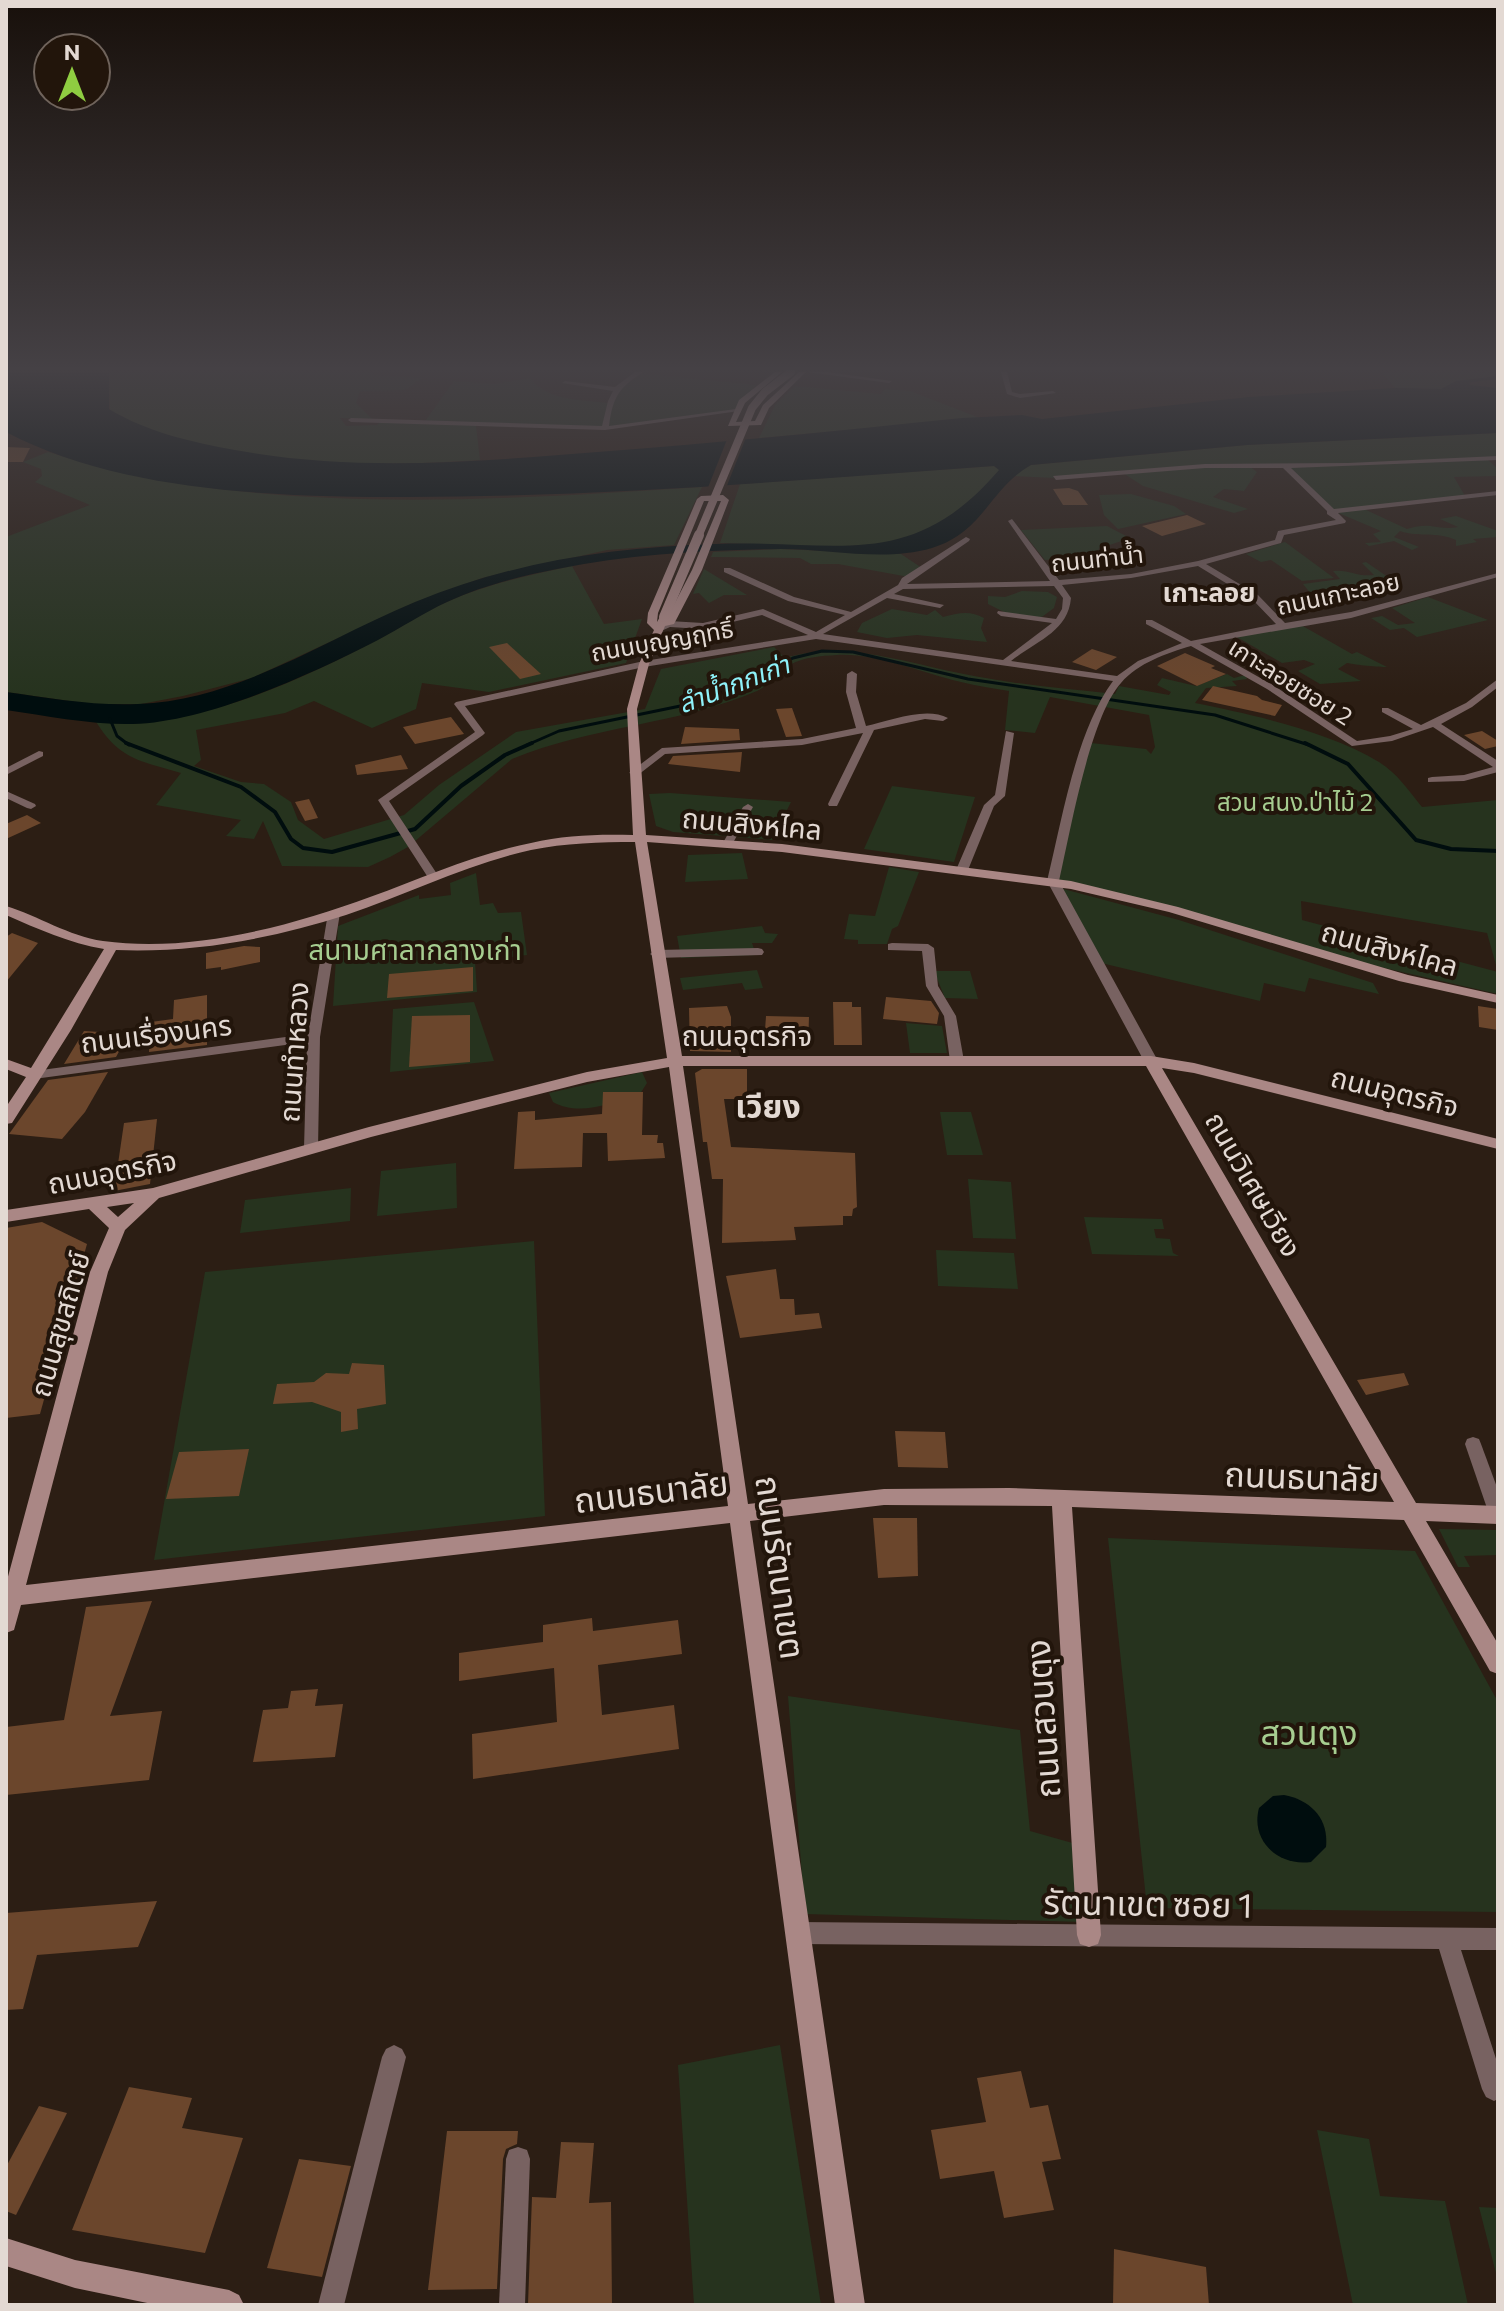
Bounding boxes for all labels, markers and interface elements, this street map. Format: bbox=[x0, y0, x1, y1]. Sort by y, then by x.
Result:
north arrow bbox=[32, 32, 112, 112]
text: N bbox=[64, 38, 80, 65]
street label: ถนนท่าน้ำ bbox=[1049, 538, 1145, 577]
street label: ถนนเกาะลอย bbox=[1274, 566, 1402, 620]
district label: เกาะลอย bbox=[1163, 576, 1255, 607]
street label: ถนนบุญญฤทธิ์ bbox=[589, 613, 736, 669]
street label: เกาะลอยซอย 2 bbox=[1224, 632, 1358, 730]
water label: ลำน้ำกกเก่า bbox=[673, 646, 794, 718]
park label: สวน สนง.ป่าไม้ 2 bbox=[1217, 787, 1373, 816]
street label: ถนนสิงหไคล bbox=[681, 800, 823, 846]
street label: ถนนสิงหไคล bbox=[1318, 913, 1462, 983]
park label: สนามศาลากลางเก่า bbox=[308, 932, 522, 966]
street label: ถนนทำหลวง bbox=[271, 981, 315, 1123]
street label: ถนนเรื่องนคร bbox=[78, 1006, 233, 1059]
street label: ถนนอุตรกิจ bbox=[682, 1018, 812, 1053]
street label: ถนนอุตรกิจ bbox=[1327, 1059, 1462, 1124]
district label: เวียง bbox=[735, 1085, 801, 1125]
street label: ถนนวิเศษเวียง bbox=[1199, 1105, 1309, 1263]
street label: ถนนอุตรกิจ bbox=[45, 1142, 179, 1201]
street label: ถนนสุขสถิตย์ bbox=[22, 1247, 97, 1401]
street label: ถนนธนาลัย bbox=[1224, 1451, 1380, 1499]
street label: ถนนธนาลัย bbox=[572, 1460, 730, 1520]
street label: ถนนรัตนาเขต bbox=[748, 1473, 816, 1661]
street label: ถนนสวนตุง bbox=[1015, 1638, 1069, 1800]
park label: สวนตุง bbox=[1261, 1710, 1357, 1754]
street label: รัตนาเขต ซอย 1 bbox=[1043, 1879, 1253, 1925]

